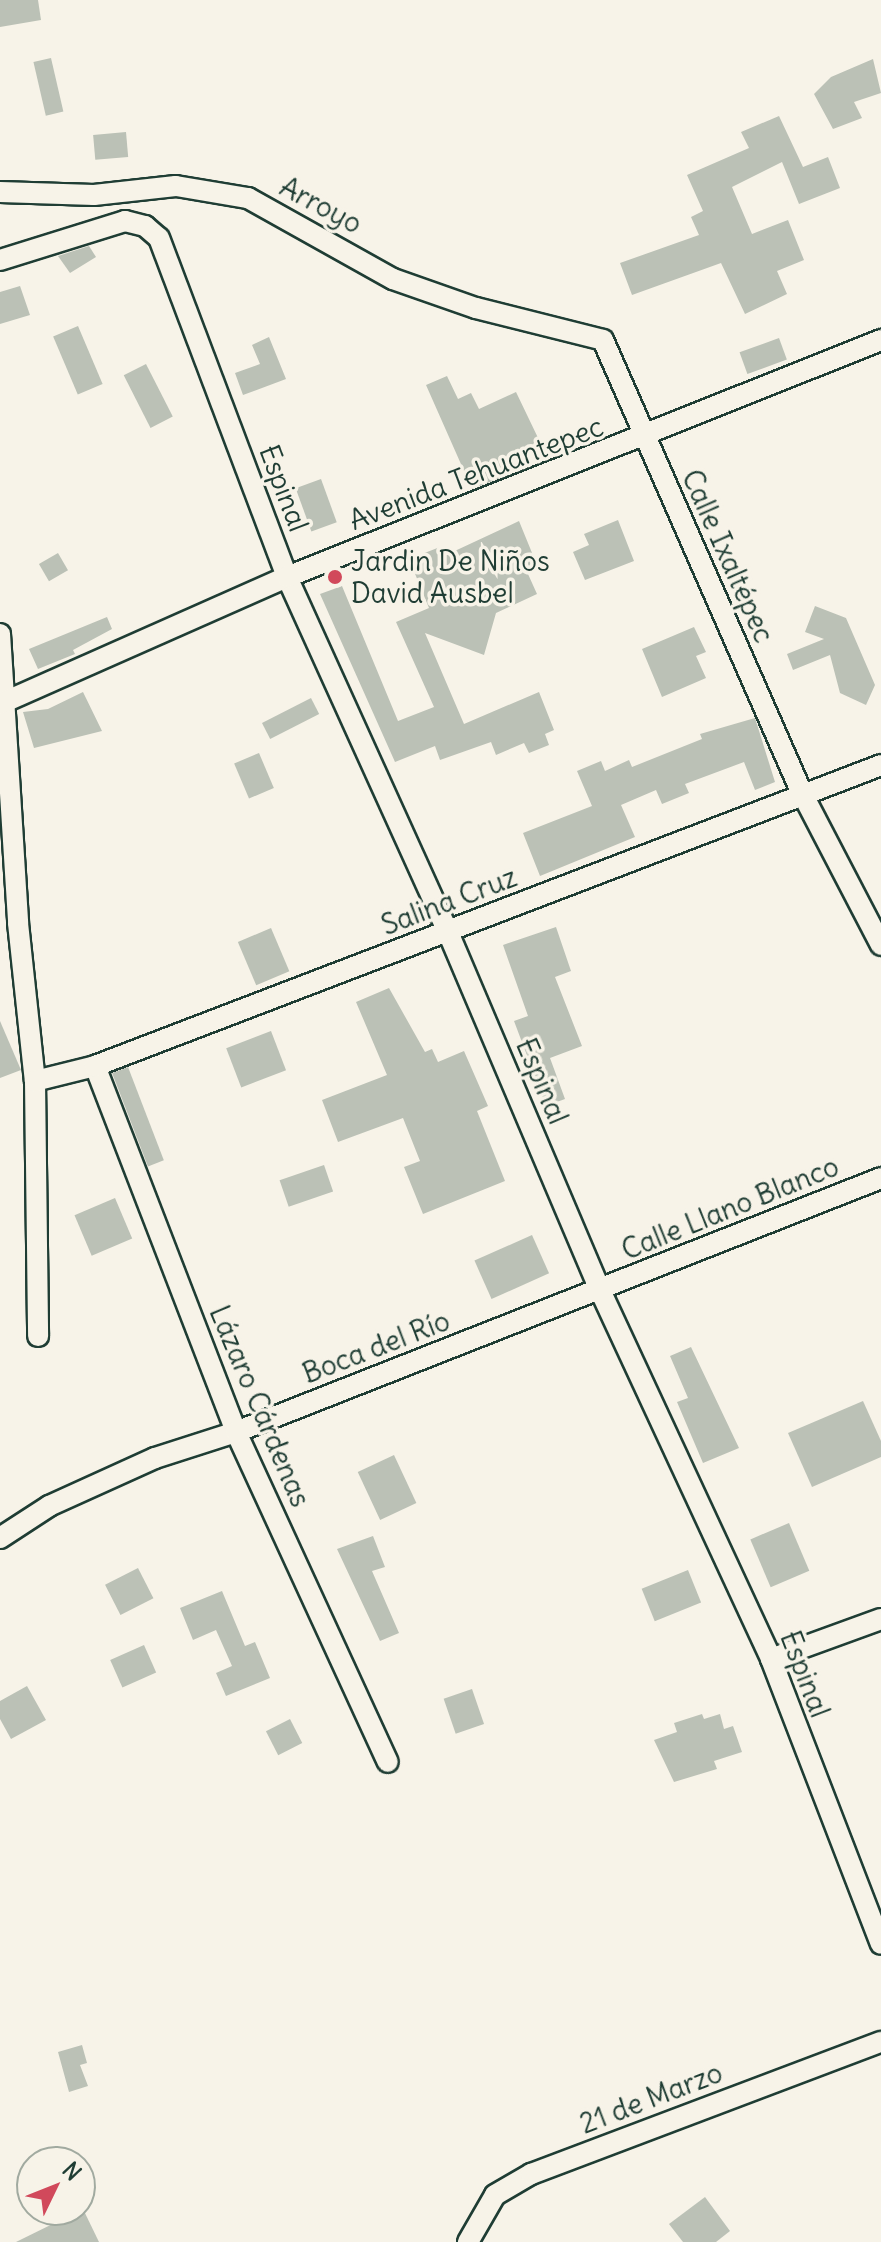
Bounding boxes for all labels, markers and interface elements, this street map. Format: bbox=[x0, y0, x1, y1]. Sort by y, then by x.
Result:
street label: Arroyo bbox=[274, 170, 368, 240]
street label: Avenida Tehuantepec bbox=[344, 409, 608, 537]
street label: Espinal bbox=[252, 440, 316, 536]
street label: Calle Ixaltépec bbox=[675, 464, 781, 648]
place label: Jardin De Niños David Ausbel bbox=[351, 544, 550, 610]
marker: Jardin De Niños David Ausbel bbox=[326, 568, 344, 586]
street label: Salina Cruz bbox=[377, 860, 521, 942]
street label: Espinal bbox=[509, 1033, 575, 1129]
street label: Calle Llano Blanco bbox=[617, 1149, 843, 1267]
street label: Lázaro Cárdenas bbox=[202, 1300, 318, 1512]
street label: Boca del Río bbox=[298, 1304, 454, 1390]
street label: Espinal bbox=[773, 1626, 837, 1722]
street label: 21 de Marzo bbox=[575, 2055, 727, 2141]
north arrow bbox=[16, 2146, 96, 2226]
text: N bbox=[57, 2156, 88, 2186]

